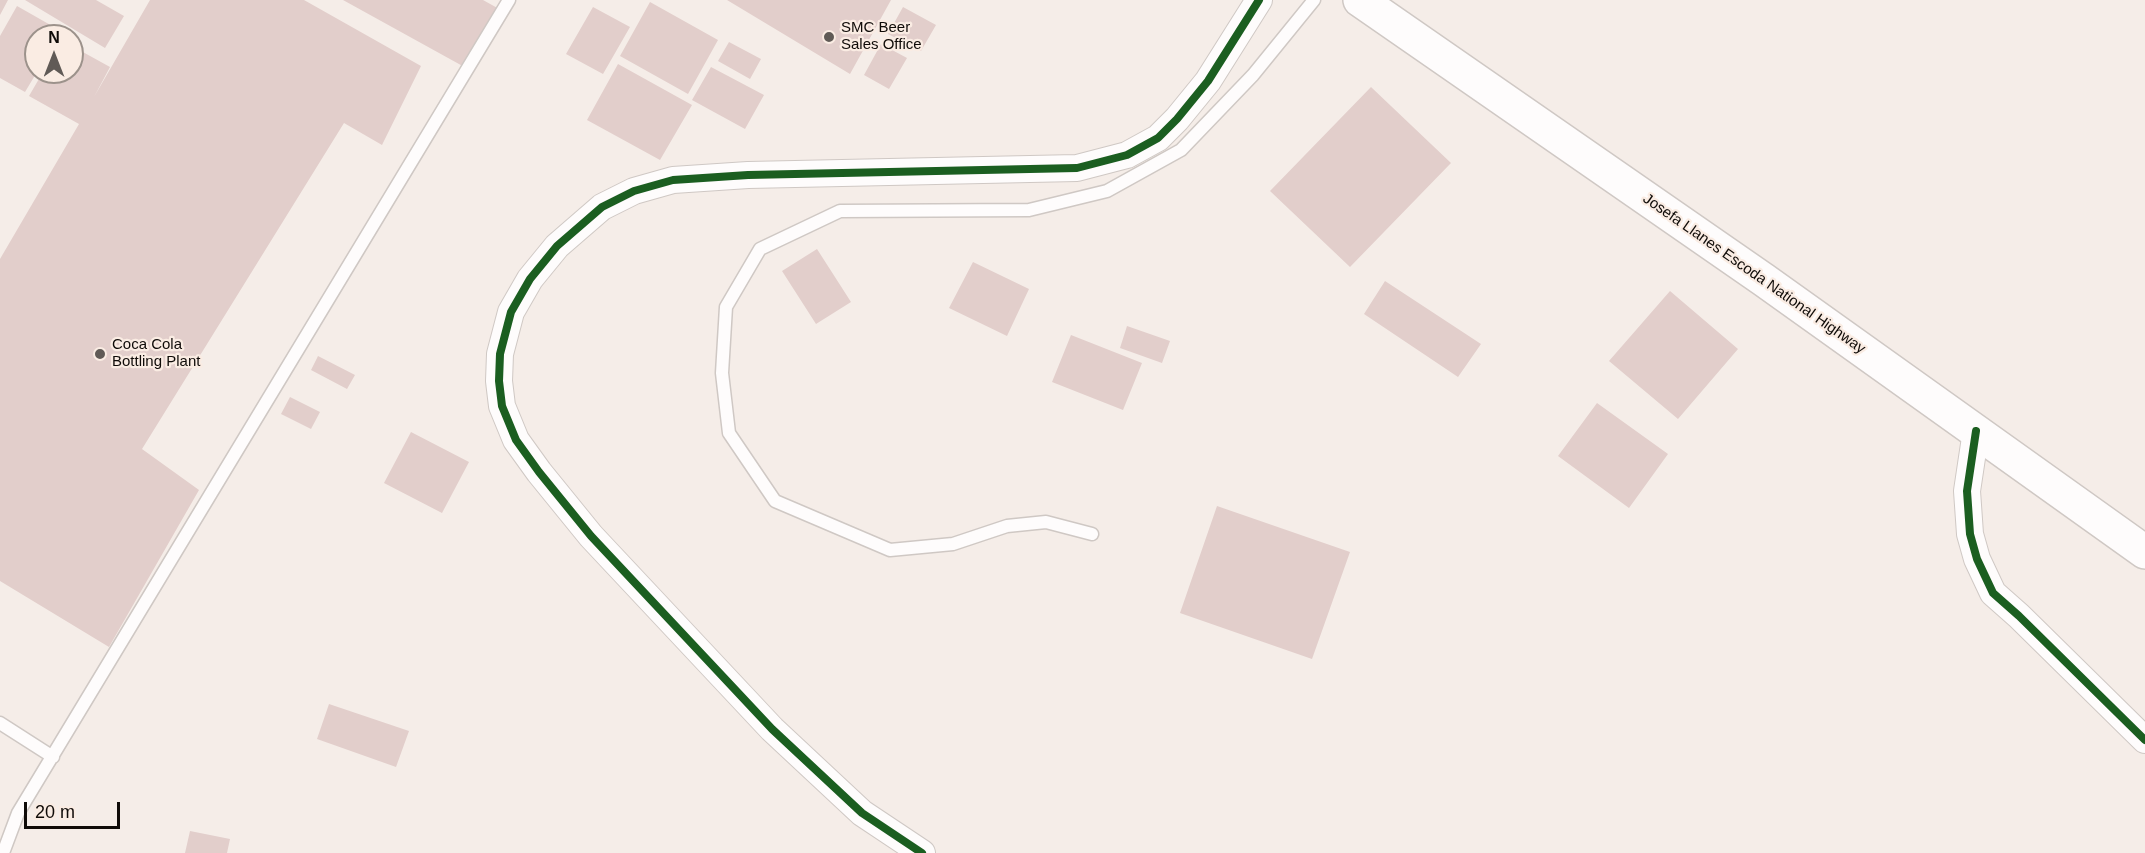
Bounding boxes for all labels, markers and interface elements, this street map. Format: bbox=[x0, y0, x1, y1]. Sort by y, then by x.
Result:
place label: SMC Beer Sales Office bbox=[841, 19, 922, 54]
north arrow bbox=[24, 24, 84, 84]
text: N bbox=[48, 29, 60, 46]
marker: SMC Beer Sales Office bbox=[822, 30, 836, 44]
street label: Josefa Llanes Escoda National Highway bbox=[1639, 190, 1869, 358]
place label: Coca Cola Bottling Plant bbox=[112, 336, 200, 371]
marker: Coca Cola Bottling Plant bbox=[93, 347, 107, 361]
scale bar bbox=[27, 790, 123, 828]
text: 20 m bbox=[35, 802, 75, 822]

